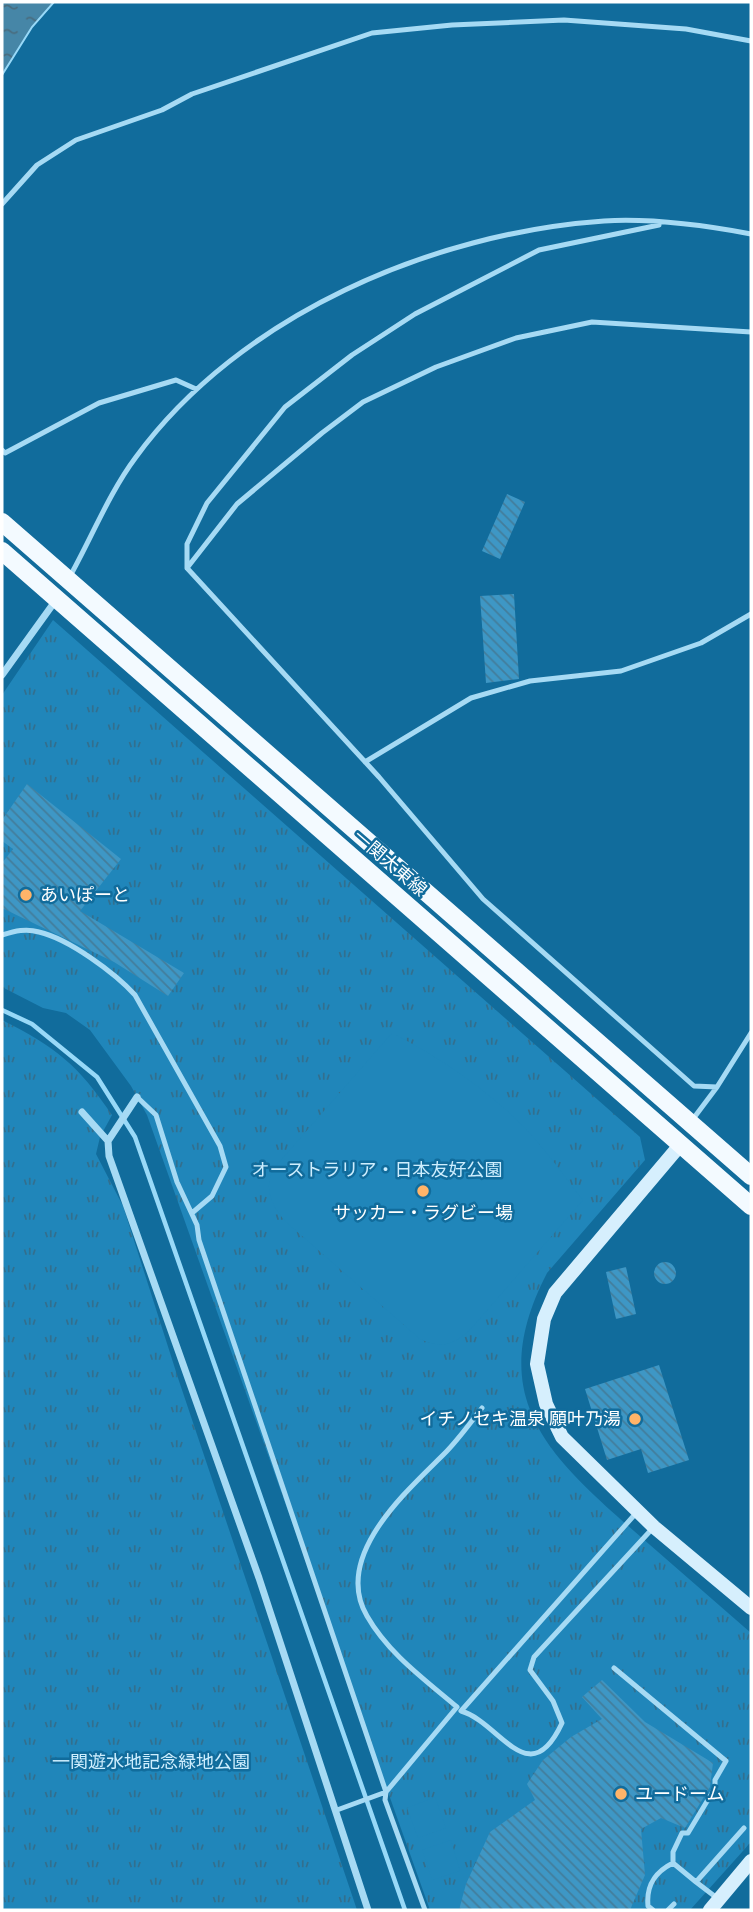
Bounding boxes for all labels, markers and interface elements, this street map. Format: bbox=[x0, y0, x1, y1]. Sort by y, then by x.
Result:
street label: 一関大東線 bbox=[348, 823, 433, 902]
place label: あいぽーと bbox=[40, 881, 130, 908]
marker: あいぽーと bbox=[18, 887, 34, 903]
park label: オーストラリア・日本友好公園 bbox=[251, 1156, 503, 1183]
marker: サッカー・ラグビー場 bbox=[415, 1183, 431, 1199]
place label: サッカー・ラグビー場 bbox=[333, 1199, 513, 1226]
place label: イチノセキ温泉 願叶乃湯 bbox=[420, 1405, 621, 1432]
marker: イチノセキ温泉 願叶乃湯 bbox=[627, 1411, 643, 1427]
park label: 一関遊水地記念緑地公園 bbox=[52, 1748, 250, 1775]
place label: ユードーム bbox=[635, 1780, 724, 1807]
marker: ユードーム bbox=[613, 1786, 629, 1802]

